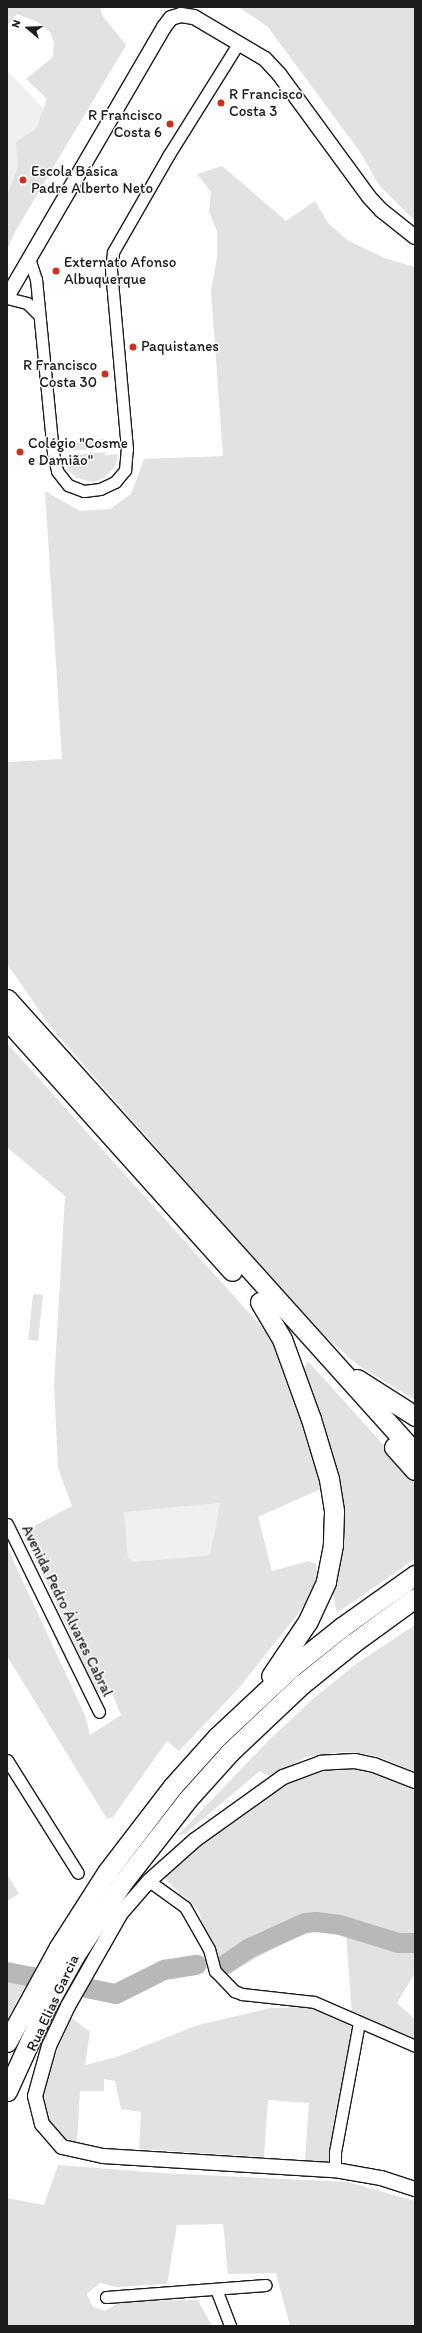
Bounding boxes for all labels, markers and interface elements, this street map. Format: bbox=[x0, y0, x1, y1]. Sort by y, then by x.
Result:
north arrow bbox=[8, 8, 48, 48]
text: N bbox=[9, 18, 24, 30]
place label: R Francisco Costa 3 bbox=[229, 85, 303, 120]
marker: R Francisco Costa 3 bbox=[216, 98, 226, 108]
place label: R Francisco Costa 6 bbox=[88, 106, 162, 141]
marker: R Francisco Costa 6 bbox=[165, 119, 175, 129]
place label: Escola Básica Padre Alberto Neto bbox=[31, 162, 153, 197]
marker: Escola Básica Padre Alberto Neto bbox=[18, 175, 28, 185]
place label: Externato Afonso Albuquerque bbox=[64, 253, 176, 288]
marker: Externato Afonso Albuquerque bbox=[51, 266, 61, 276]
place label: Paquistanes bbox=[141, 338, 219, 356]
marker: Paquistanes bbox=[128, 342, 138, 352]
place label: R Francisco Costa 30 bbox=[23, 356, 97, 391]
marker: R Francisco Costa 30 bbox=[100, 369, 110, 379]
place label: Colégio "Cosme e Damião" bbox=[28, 434, 128, 469]
marker: Colégio "Cosme e Damião" bbox=[15, 447, 25, 457]
street label: Avenida Pedro Álvares Cabral bbox=[17, 1522, 117, 1700]
street label: Rua Elias Garcia bbox=[23, 1952, 83, 2054]

